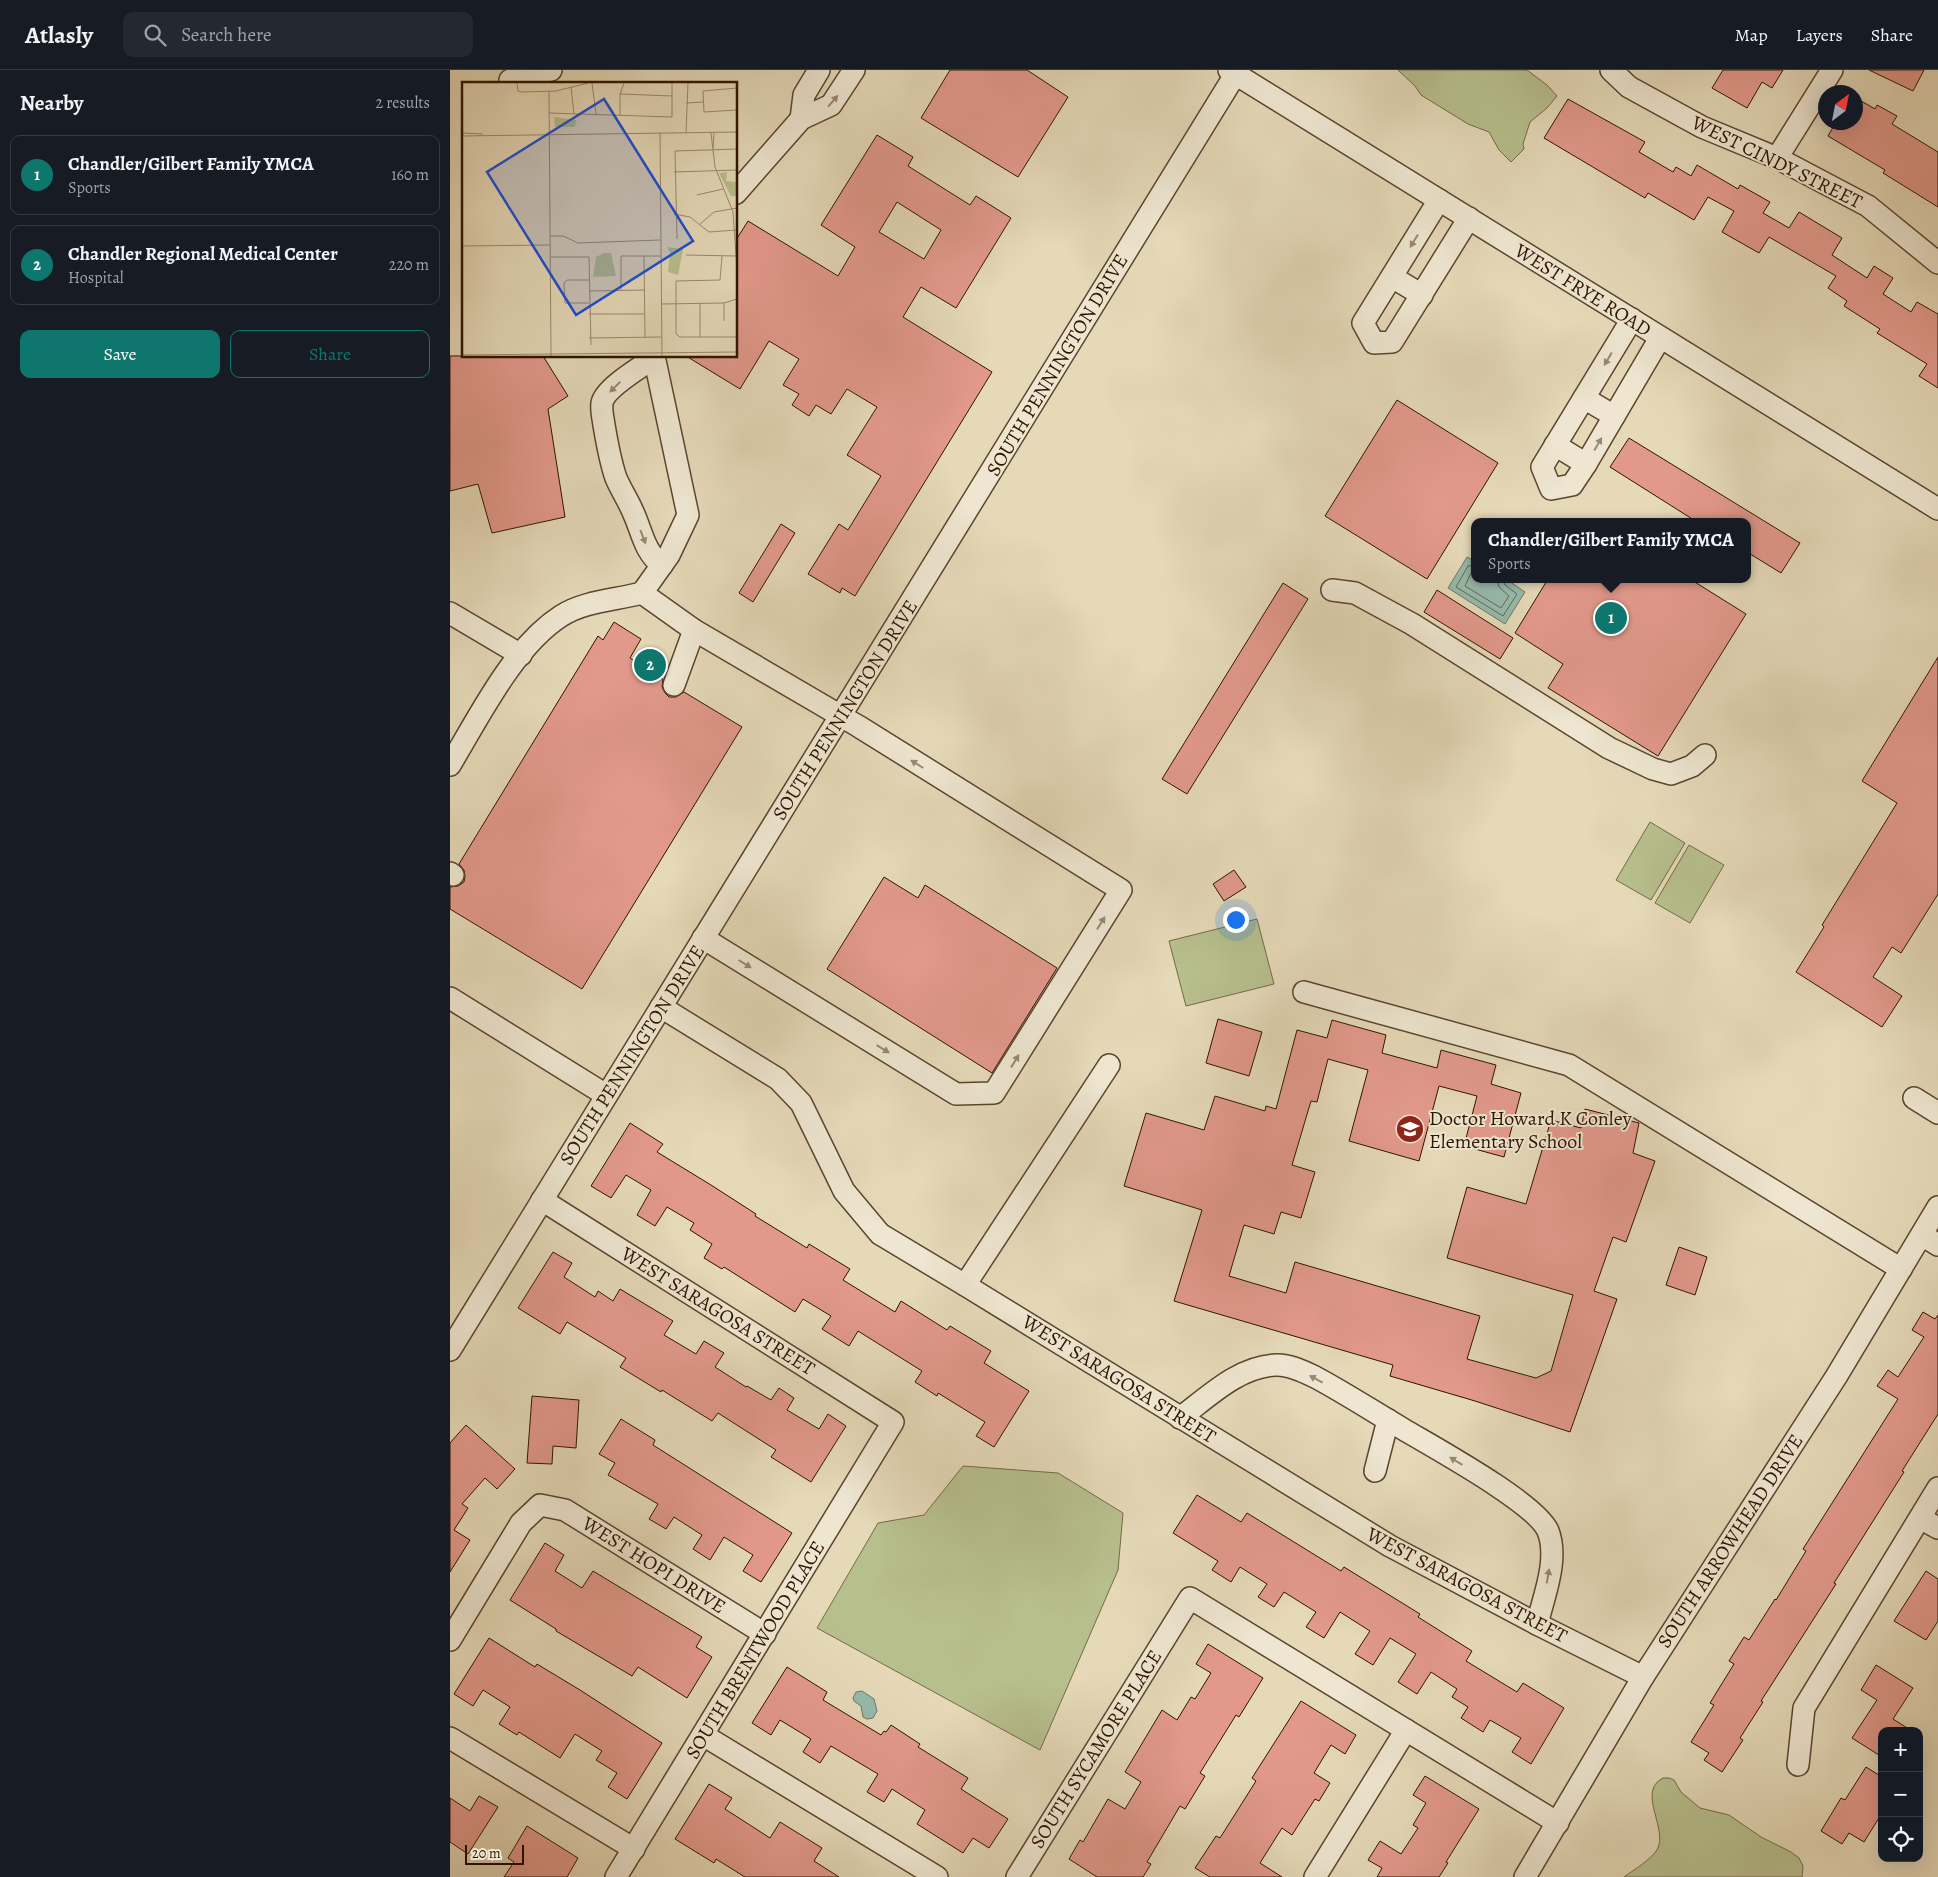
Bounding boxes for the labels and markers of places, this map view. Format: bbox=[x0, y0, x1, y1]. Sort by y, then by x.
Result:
pin: 1 bbox=[1595, 599, 1627, 637]
pin: 2 bbox=[634, 646, 666, 684]
place label: Doctor Howard K Conley Elementary School bbox=[1429, 1105, 1633, 1155]
school or university icon: Doctor Howard K Conley Elementary School bbox=[1395, 1114, 1425, 1144]

